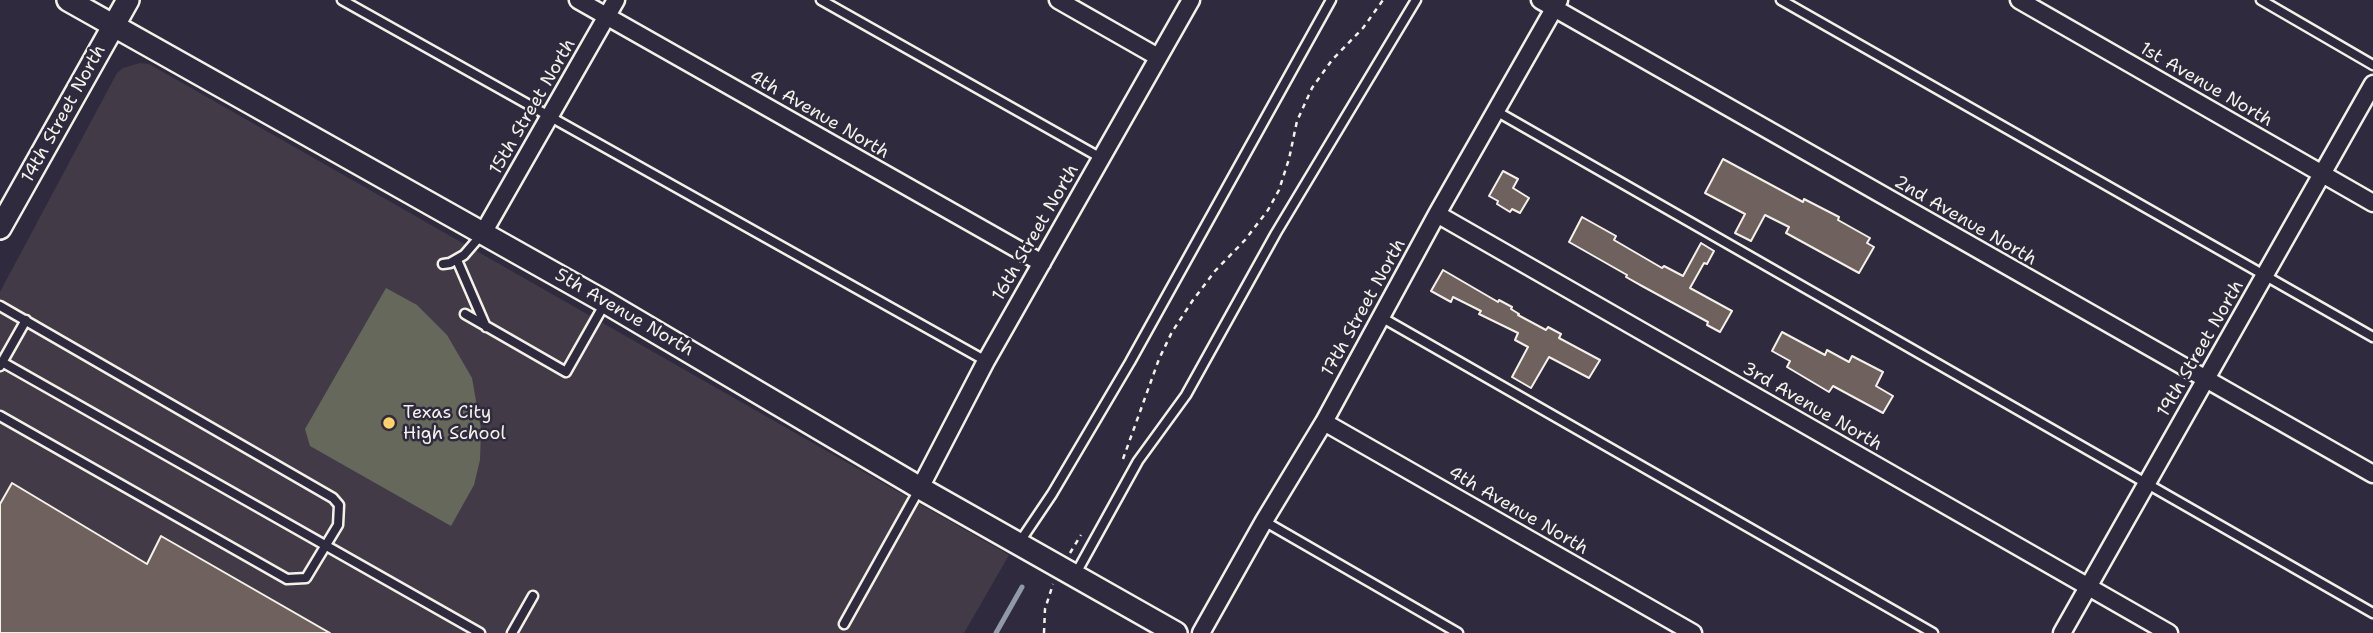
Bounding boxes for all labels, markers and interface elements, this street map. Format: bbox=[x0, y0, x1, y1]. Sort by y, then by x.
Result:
street label: 15th Street North bbox=[485, 35, 581, 179]
street label: 1st Avenue North bbox=[2136, 38, 2276, 132]
street label: 14th Street North bbox=[17, 41, 111, 187]
street label: 4th Avenue North bbox=[745, 66, 893, 164]
street label: 16th Street North bbox=[988, 161, 1084, 305]
street label: 2nd Avenue North bbox=[1890, 171, 2040, 271]
street label: 17th Street North bbox=[1317, 235, 1411, 381]
street label: 5th Avenue North bbox=[551, 264, 697, 362]
street label: 19th Street North bbox=[2153, 277, 2249, 421]
street label: 3rd Avenue North bbox=[1738, 358, 1886, 456]
place label: Texas City High School bbox=[403, 402, 506, 444]
marker: Texas City High School bbox=[381, 415, 397, 431]
street label: 4th Avenue North bbox=[1444, 462, 1592, 560]

